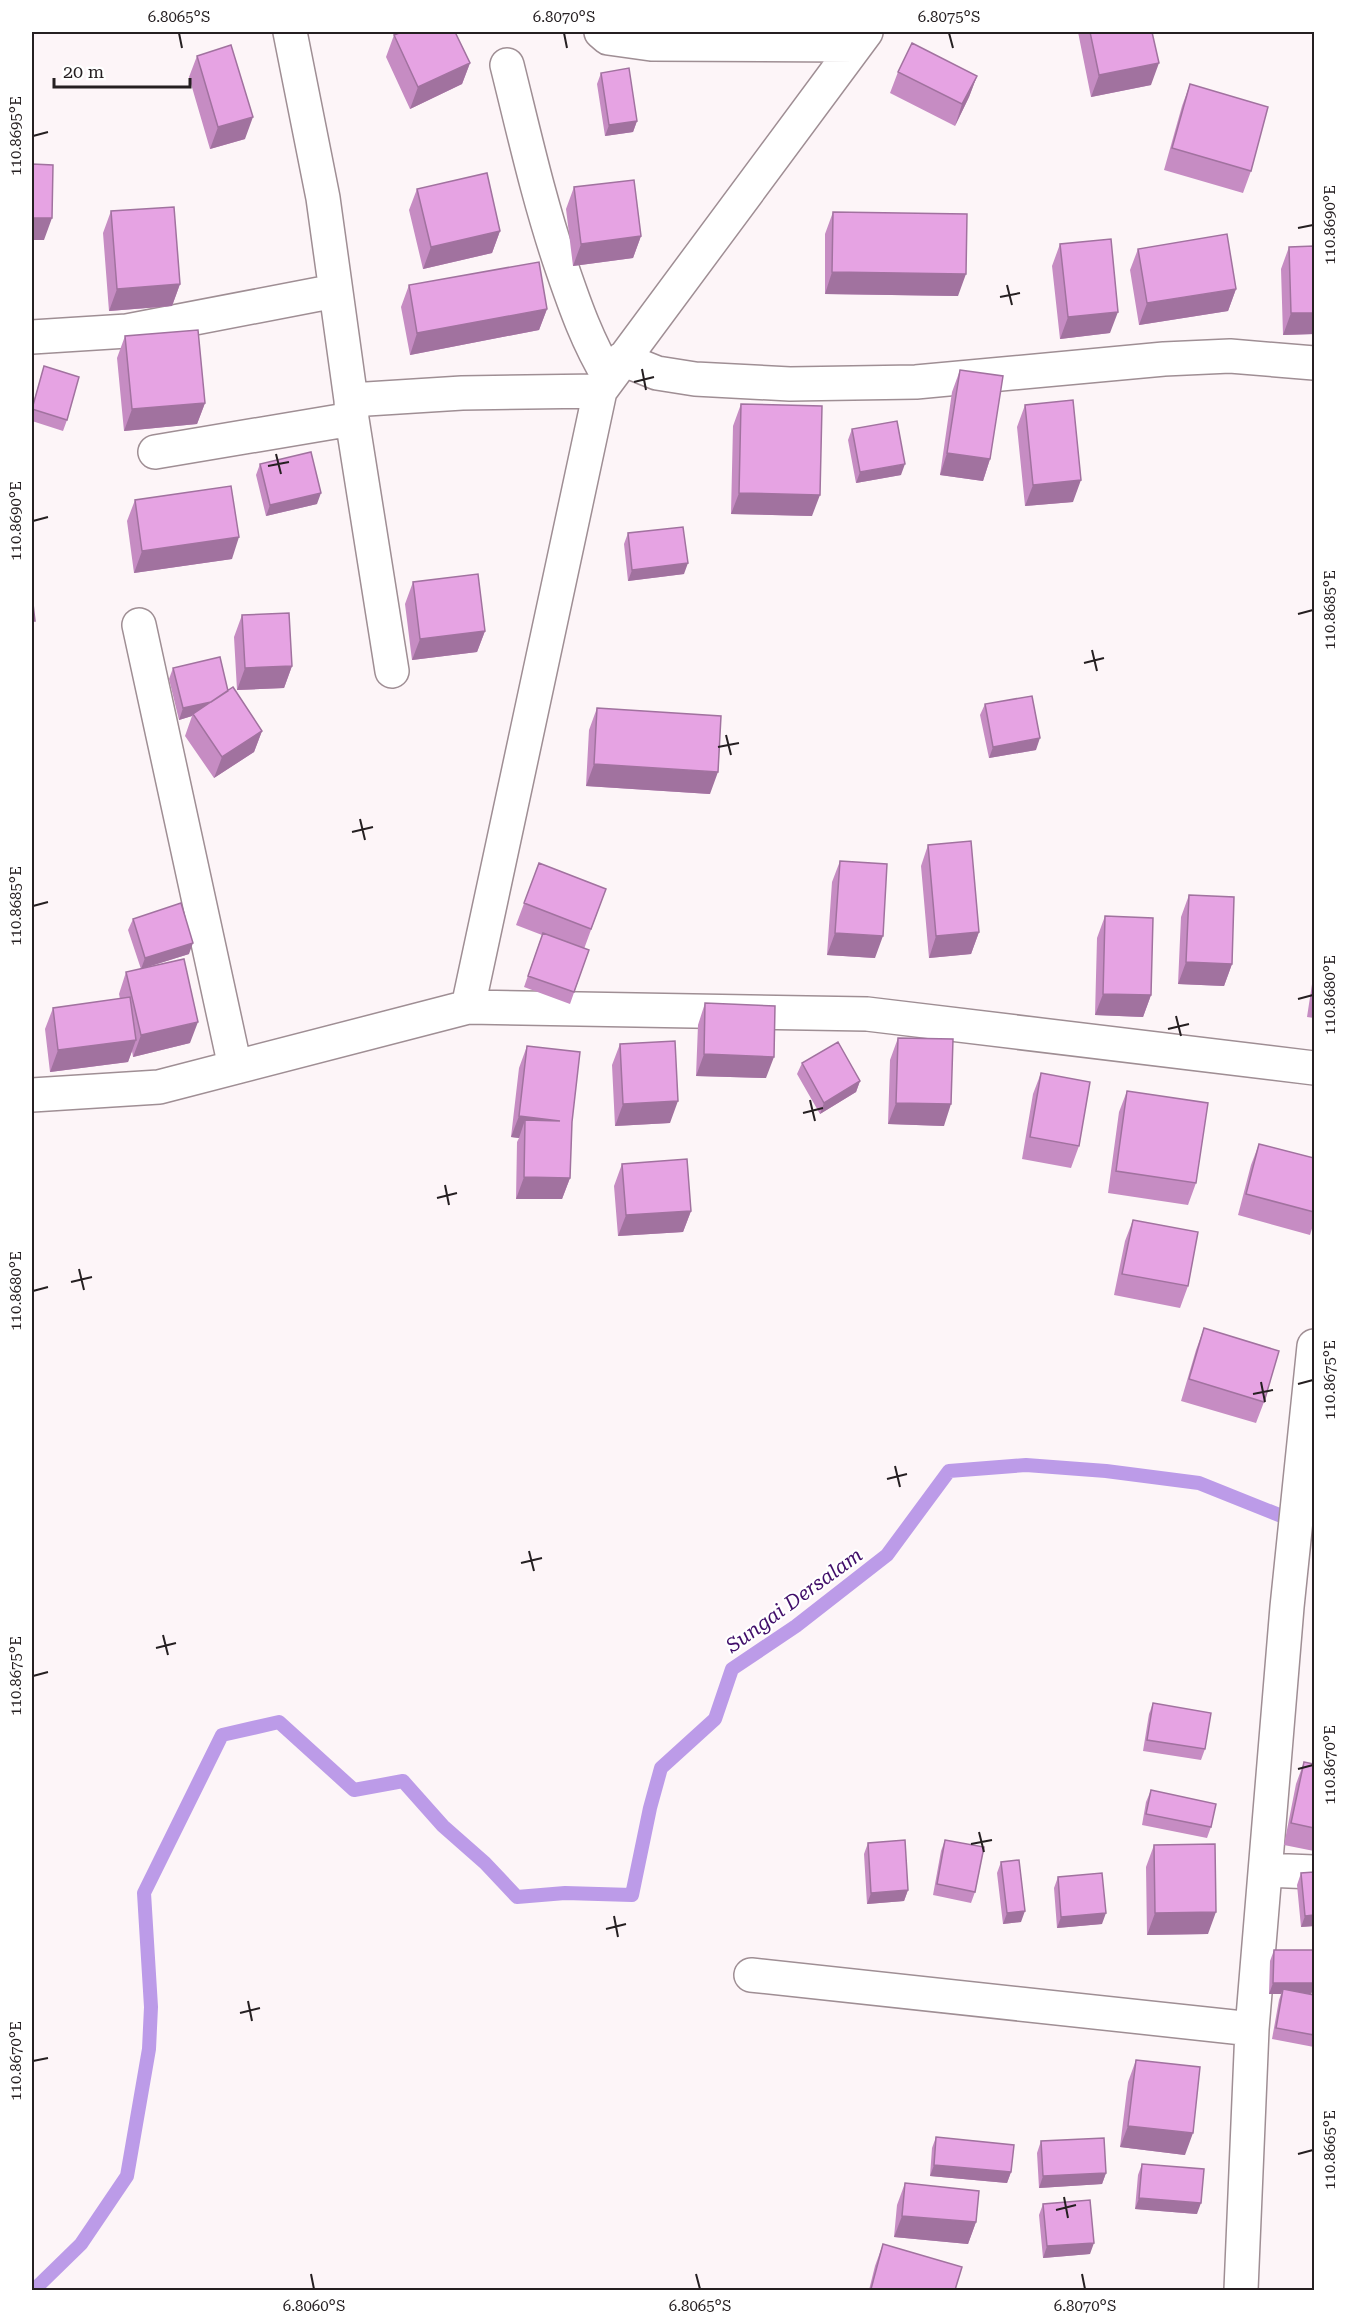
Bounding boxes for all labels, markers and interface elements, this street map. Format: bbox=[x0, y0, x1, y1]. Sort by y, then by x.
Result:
text: 6.8065°S bbox=[148, 8, 210, 26]
text: 6.8070°S bbox=[533, 8, 595, 26]
text: 6.8075°S bbox=[918, 8, 980, 26]
scale bar bbox=[54, 51, 190, 89]
text: 20 m bbox=[63, 61, 104, 82]
text: 110.8695°E bbox=[7, 96, 25, 176]
text: 110.8690°E bbox=[1321, 185, 1339, 265]
text: 110.8690°E bbox=[7, 481, 25, 561]
text: 110.8685°E bbox=[1321, 570, 1339, 650]
text: 110.8685°E bbox=[7, 866, 25, 946]
text: 110.8680°E bbox=[1321, 955, 1339, 1035]
text: 110.8680°E bbox=[7, 1251, 25, 1331]
text: 110.8675°E bbox=[1321, 1340, 1339, 1420]
water label: Sungai Dersalam bbox=[720, 1542, 867, 1658]
text: 110.8675°E bbox=[7, 1636, 25, 1716]
text: 110.8670°E bbox=[1321, 1725, 1339, 1805]
text: 110.8670°E bbox=[7, 2021, 25, 2101]
text: 110.8665°E bbox=[1321, 2110, 1339, 2190]
text: 6.8060°S bbox=[283, 2297, 345, 2315]
text: 6.8065°S bbox=[669, 2297, 731, 2315]
text: 6.8070°S bbox=[1054, 2297, 1116, 2315]

